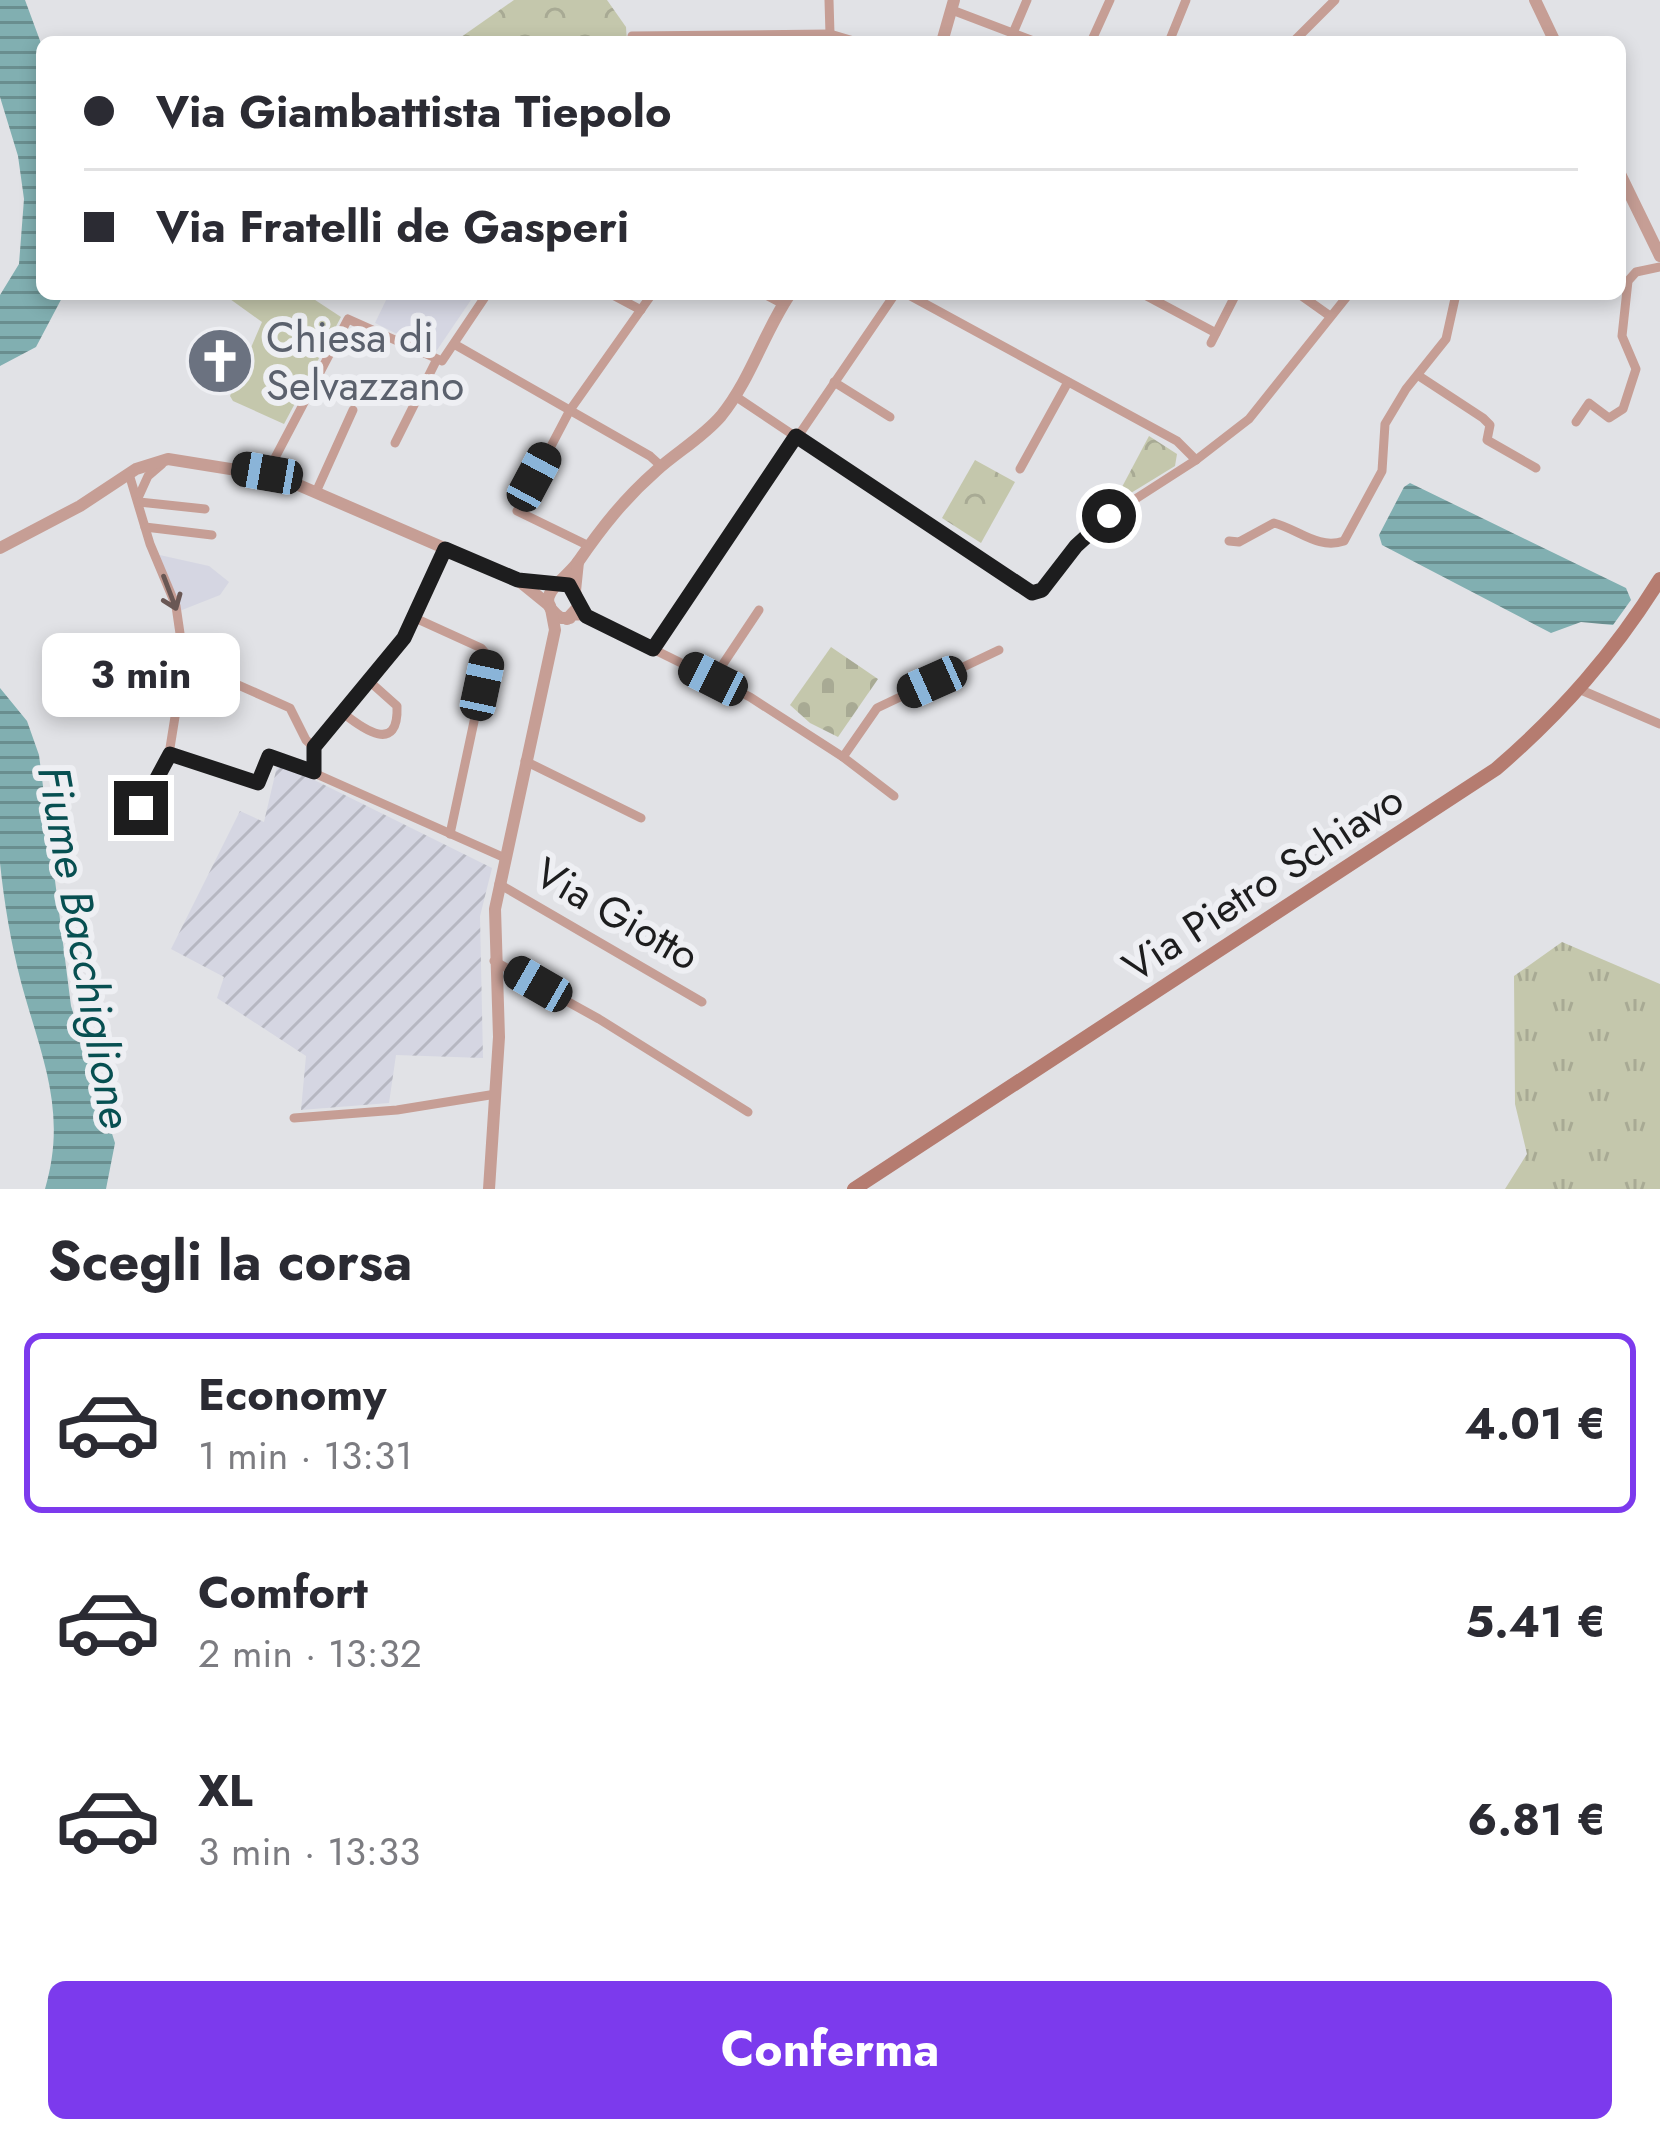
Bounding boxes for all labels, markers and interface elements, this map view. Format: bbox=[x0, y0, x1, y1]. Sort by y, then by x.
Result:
text: Via Giambattista Tiepolo bbox=[156, 79, 672, 144]
text: Via Fratelli de Gasperi bbox=[156, 194, 629, 259]
place label: Chiesa di Selvazzano bbox=[266, 307, 464, 416]
church icon: Chiesa di Selvazzano bbox=[185, 326, 255, 396]
car bbox=[501, 437, 567, 517]
car bbox=[228, 449, 306, 497]
route start bbox=[1082, 489, 1136, 543]
one-way arrow bbox=[160, 574, 182, 611]
callout: 3 min bbox=[42, 634, 240, 718]
text: 3 min bbox=[90, 646, 192, 703]
car bbox=[457, 646, 507, 724]
car bbox=[673, 647, 753, 711]
car bbox=[892, 651, 972, 713]
water label: Fiume Bacchiglione bbox=[21, 761, 149, 1134]
street label: Via Pietro Schiavo bbox=[1111, 769, 1415, 997]
route end bbox=[114, 781, 168, 835]
street label: Via Giotto bbox=[523, 842, 711, 986]
car bbox=[498, 950, 578, 1018]
text: Scegli la corsa bbox=[48, 1222, 412, 1300]
text: Economy bbox=[198, 1362, 386, 1427]
icon: car bbox=[54, 1369, 162, 1477]
text: 4.01 € bbox=[1464, 1391, 1606, 1456]
text: 1 min · 13:31 bbox=[198, 1427, 413, 1484]
text: Comfort bbox=[198, 1560, 368, 1625]
icon: car bbox=[54, 1567, 162, 1675]
text: 5.41 € bbox=[1465, 1589, 1606, 1654]
text: 2 min · 13:32 bbox=[198, 1625, 422, 1682]
text: XL bbox=[198, 1758, 253, 1823]
icon: car bbox=[54, 1765, 162, 1873]
text: 6.81 € bbox=[1467, 1787, 1606, 1852]
text: 3 min · 13:33 bbox=[198, 1823, 420, 1880]
button: Conferma bbox=[48, 1981, 1612, 2119]

